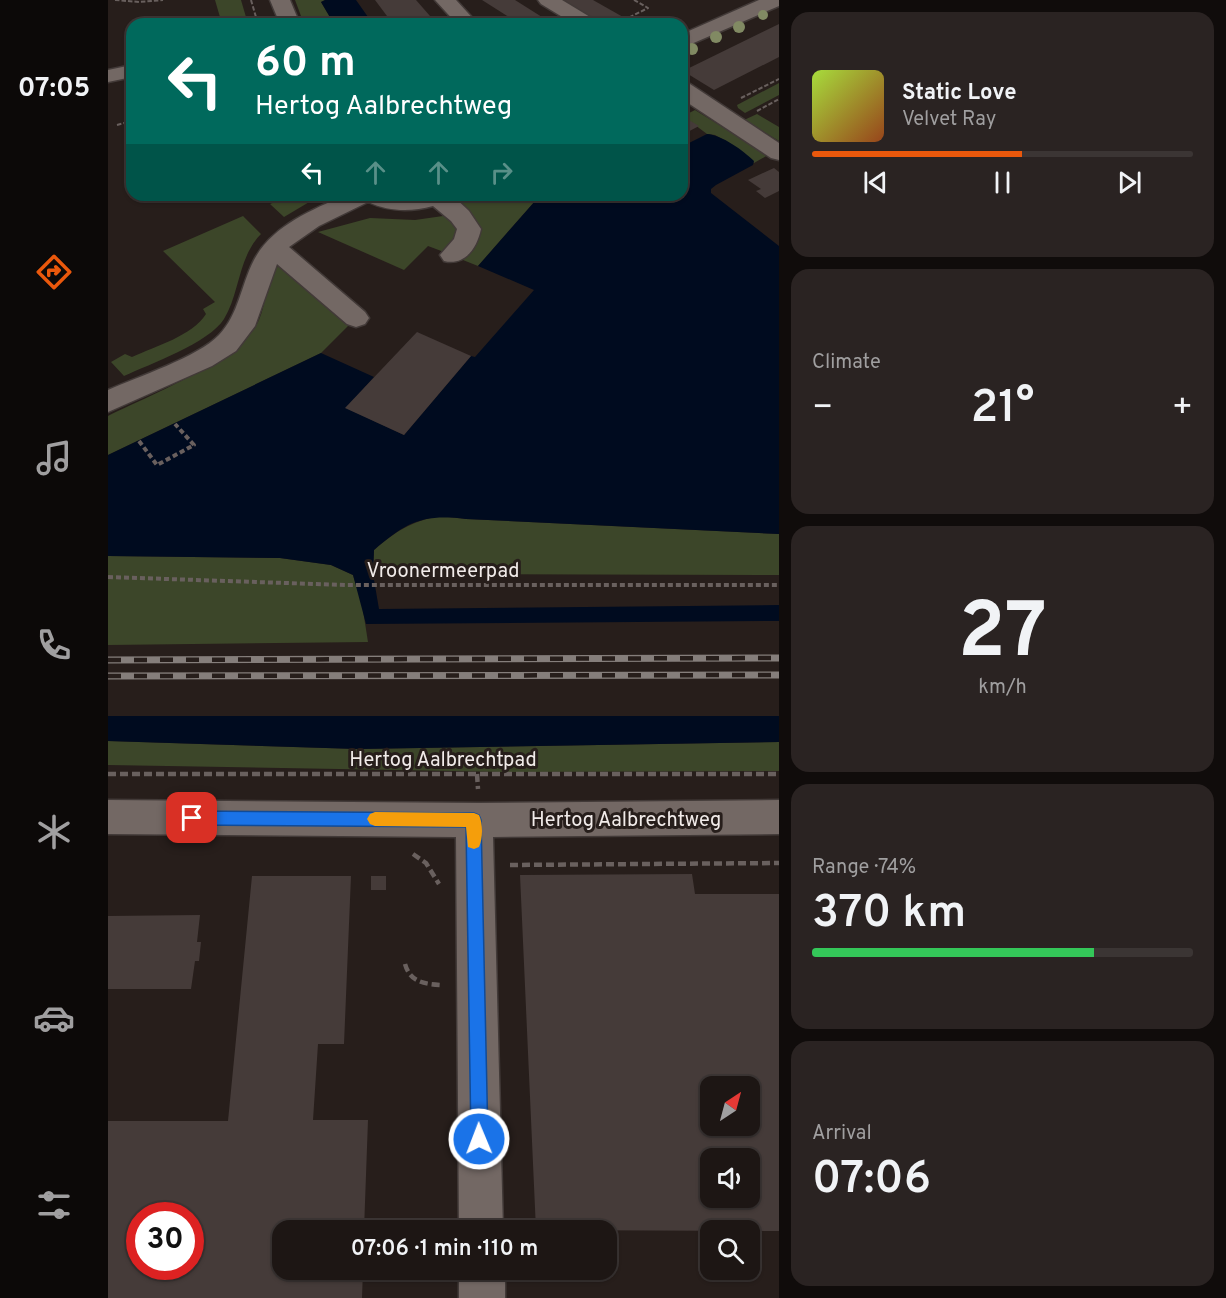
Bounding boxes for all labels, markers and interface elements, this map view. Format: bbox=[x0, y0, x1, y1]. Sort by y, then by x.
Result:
text: 60 m bbox=[255, 38, 356, 91]
icon: left bbox=[156, 42, 234, 120]
text: 07:05 bbox=[18, 72, 90, 106]
text: Static Love bbox=[902, 80, 1016, 107]
text: Hertog Aalbrechtweg bbox=[255, 90, 512, 124]
text: Velvet Ray bbox=[902, 107, 996, 133]
icon: left bbox=[296, 156, 329, 189]
icon: ahead bbox=[359, 156, 392, 189]
icon: ahead bbox=[422, 156, 455, 189]
icon: right bbox=[485, 156, 518, 189]
icon: previous bbox=[859, 166, 892, 199]
icon: pause bbox=[986, 166, 1019, 199]
icon: next bbox=[1113, 166, 1146, 199]
icon: directions bbox=[33, 251, 75, 293]
text: Climate bbox=[812, 350, 881, 376]
text: 21° bbox=[971, 381, 1034, 438]
text: − bbox=[812, 388, 833, 430]
text: + bbox=[1172, 388, 1193, 430]
icon: music bbox=[33, 437, 75, 479]
street label: Vroonermeerpad bbox=[367, 559, 519, 585]
text: 27 bbox=[958, 586, 1047, 685]
icon: phone bbox=[33, 624, 75, 666]
text: km/h bbox=[978, 675, 1027, 701]
street label: Hertog Aalbrechtpad bbox=[349, 748, 537, 774]
pin bbox=[166, 792, 217, 843]
icon: arrive bbox=[175, 801, 208, 834]
street label: Hertog Aalbrechtweg bbox=[531, 808, 721, 834]
icon: climate bbox=[33, 811, 75, 853]
text: Range · 74% bbox=[812, 855, 916, 881]
text: 370 km bbox=[812, 886, 966, 943]
icon: car bbox=[33, 997, 75, 1039]
north arrow bbox=[700, 1076, 760, 1136]
map controls bbox=[700, 1076, 760, 1280]
position arrow bbox=[447, 1107, 511, 1171]
text: Arrival bbox=[812, 1121, 872, 1147]
button: sound bbox=[700, 1148, 760, 1208]
text: 07:06 bbox=[812, 1152, 931, 1209]
icon: filters bbox=[33, 1184, 75, 1226]
speed limit sign: 30 bbox=[126, 1202, 204, 1280]
button: search bbox=[700, 1220, 760, 1280]
text: 07:06 · 1 min · 110 m bbox=[351, 1236, 538, 1263]

